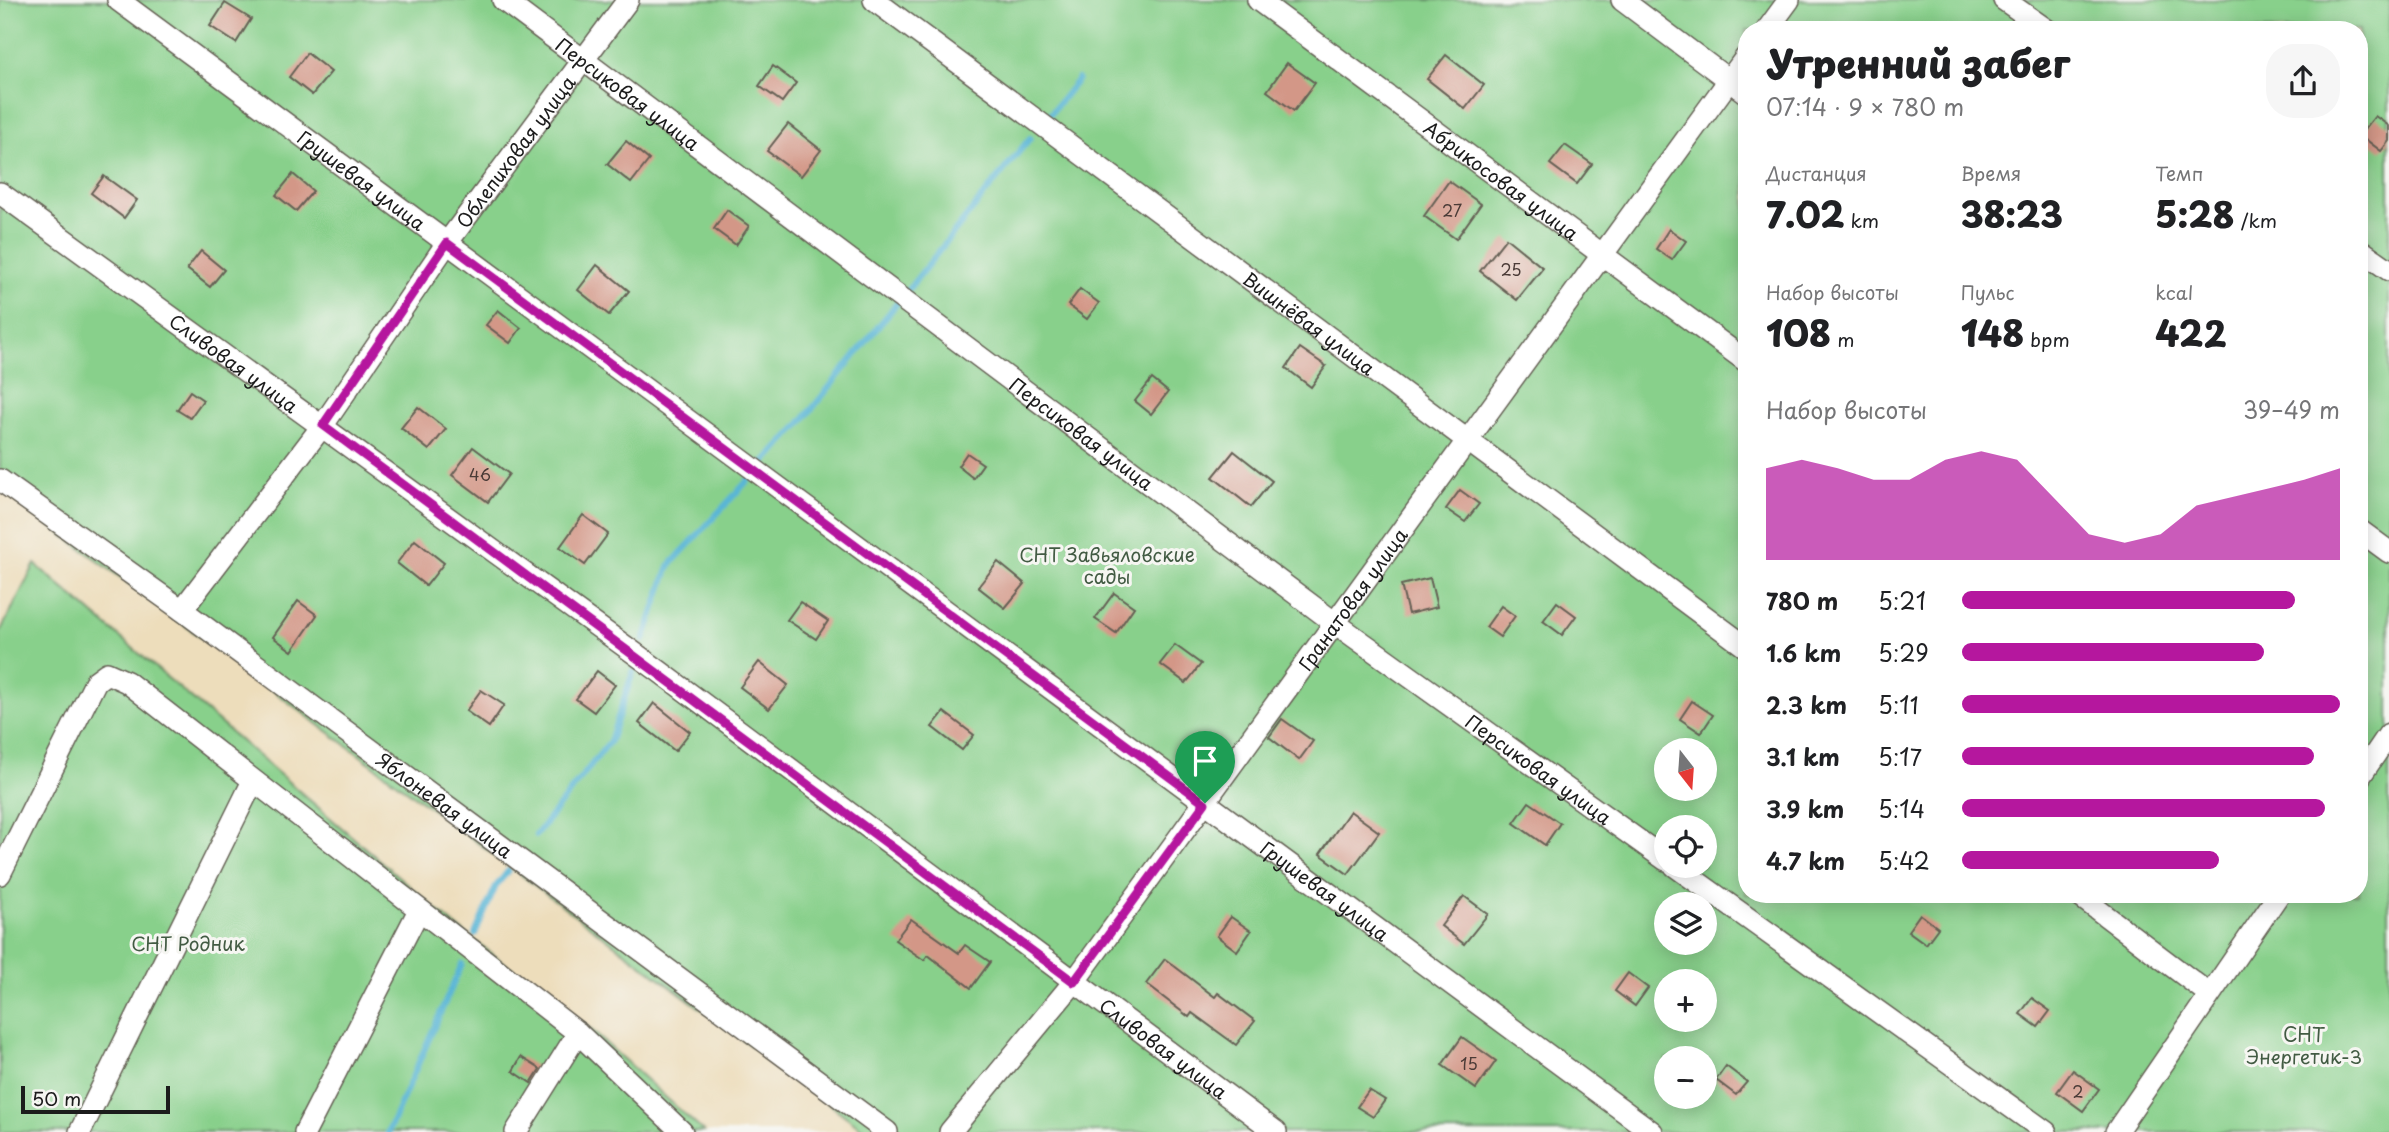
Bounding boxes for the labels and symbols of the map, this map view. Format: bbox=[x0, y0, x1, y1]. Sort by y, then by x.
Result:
street label: Персиковая улица bbox=[550, 30, 706, 157]
street label: Облепиховая улица bbox=[449, 69, 581, 234]
street label: Абрикосовая улица bbox=[1419, 114, 1585, 247]
street label: Грушевая улица bbox=[292, 123, 432, 237]
house number: 27 bbox=[1442, 198, 1462, 222]
house number: 25 bbox=[1500, 257, 1522, 281]
street label: Вишнёвая улица bbox=[1237, 265, 1381, 381]
street label: Сливовая улица bbox=[164, 306, 304, 419]
street label: Персиковая улица bbox=[1004, 370, 1160, 497]
house number: 46 bbox=[469, 462, 491, 486]
street label: Гранатовая улица bbox=[1291, 522, 1414, 676]
park label: СНТ Завьяловские сады bbox=[1019, 540, 1195, 590]
street label: Персиковая улица bbox=[1460, 707, 1617, 831]
pin bbox=[1175, 731, 1235, 803]
north arrow bbox=[1654, 738, 1717, 802]
street label: Яблоневая улица bbox=[371, 745, 519, 864]
street label: Грушевая улица bbox=[1255, 834, 1395, 947]
park label: СНТ Родник bbox=[131, 929, 246, 957]
street label: Сливовая улица bbox=[1094, 991, 1233, 1105]
park label: СНТ Энергетик-3 bbox=[2246, 1020, 2362, 1070]
house number: 15 bbox=[1460, 1051, 1478, 1075]
house number: 2 bbox=[2072, 1079, 2084, 1103]
scale bar bbox=[21, 1083, 170, 1115]

